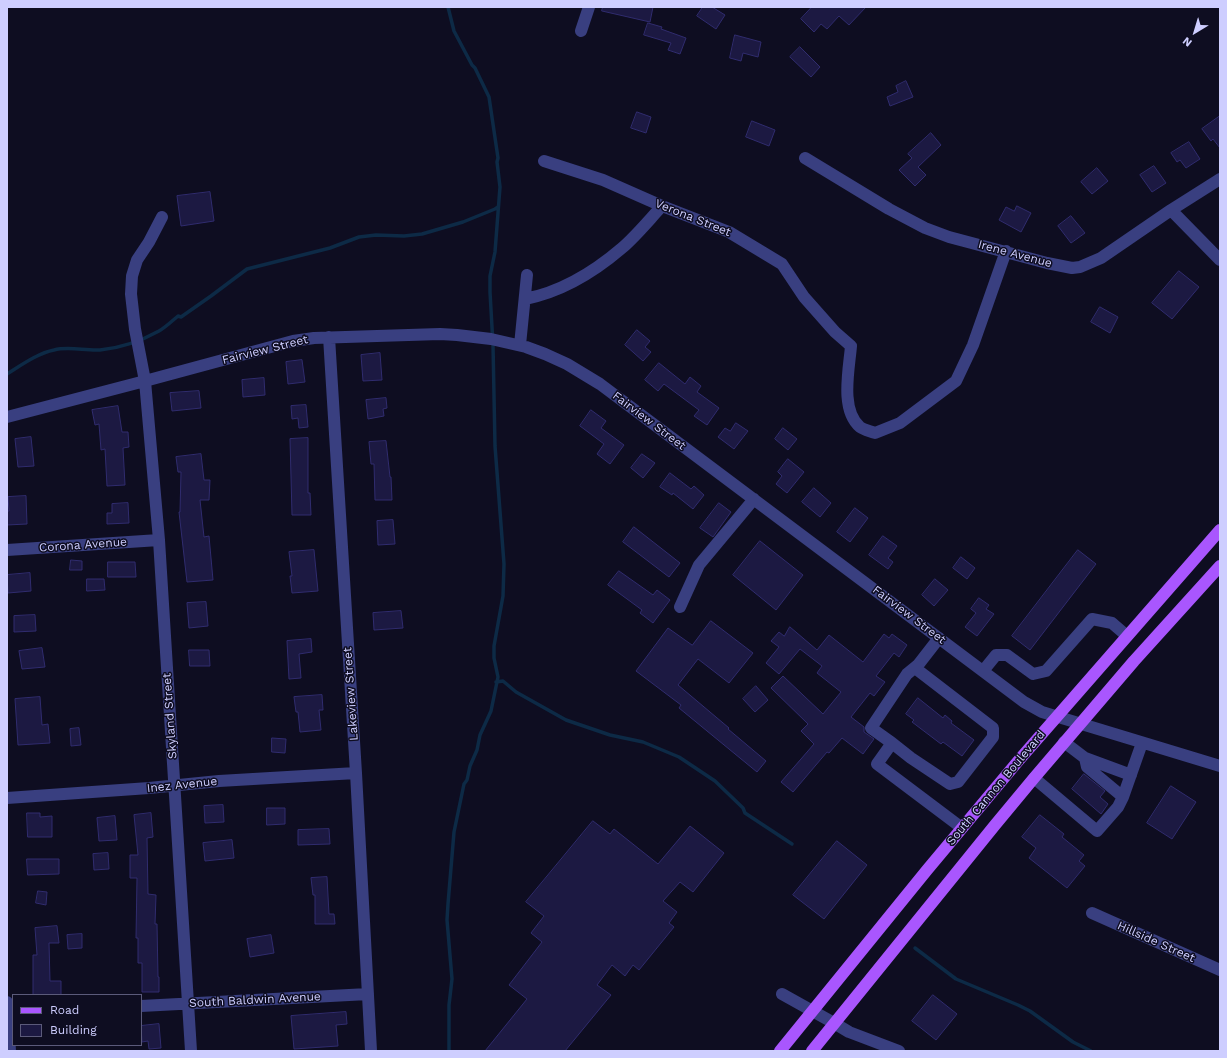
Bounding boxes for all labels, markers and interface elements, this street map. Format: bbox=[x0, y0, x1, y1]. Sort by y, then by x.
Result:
north arrow bbox=[1175, 12, 1215, 52]
text: N bbox=[1180, 34, 1195, 49]
street label: Verona Street bbox=[653, 196, 733, 240]
street label: Irene Avenue bbox=[976, 237, 1054, 271]
street label: Fairview Street bbox=[221, 332, 309, 368]
street label: Fairview Street bbox=[610, 389, 688, 453]
street label: Corona Avenue bbox=[39, 535, 127, 555]
street label: Fairview Street bbox=[870, 583, 948, 647]
street label: Lakeview Street bbox=[341, 647, 361, 741]
street label: Skyland Street bbox=[160, 672, 180, 760]
street label: South Cannon Boulevard bbox=[944, 728, 1048, 848]
street label: Inez Avenue bbox=[146, 774, 218, 796]
street label: Hillside Street bbox=[1115, 918, 1197, 966]
street label: South Baldwin Avenue bbox=[189, 989, 321, 1011]
legend bbox=[12, 994, 142, 1046]
text: Road bbox=[50, 1003, 79, 1017]
text: Building bbox=[50, 1023, 97, 1037]

